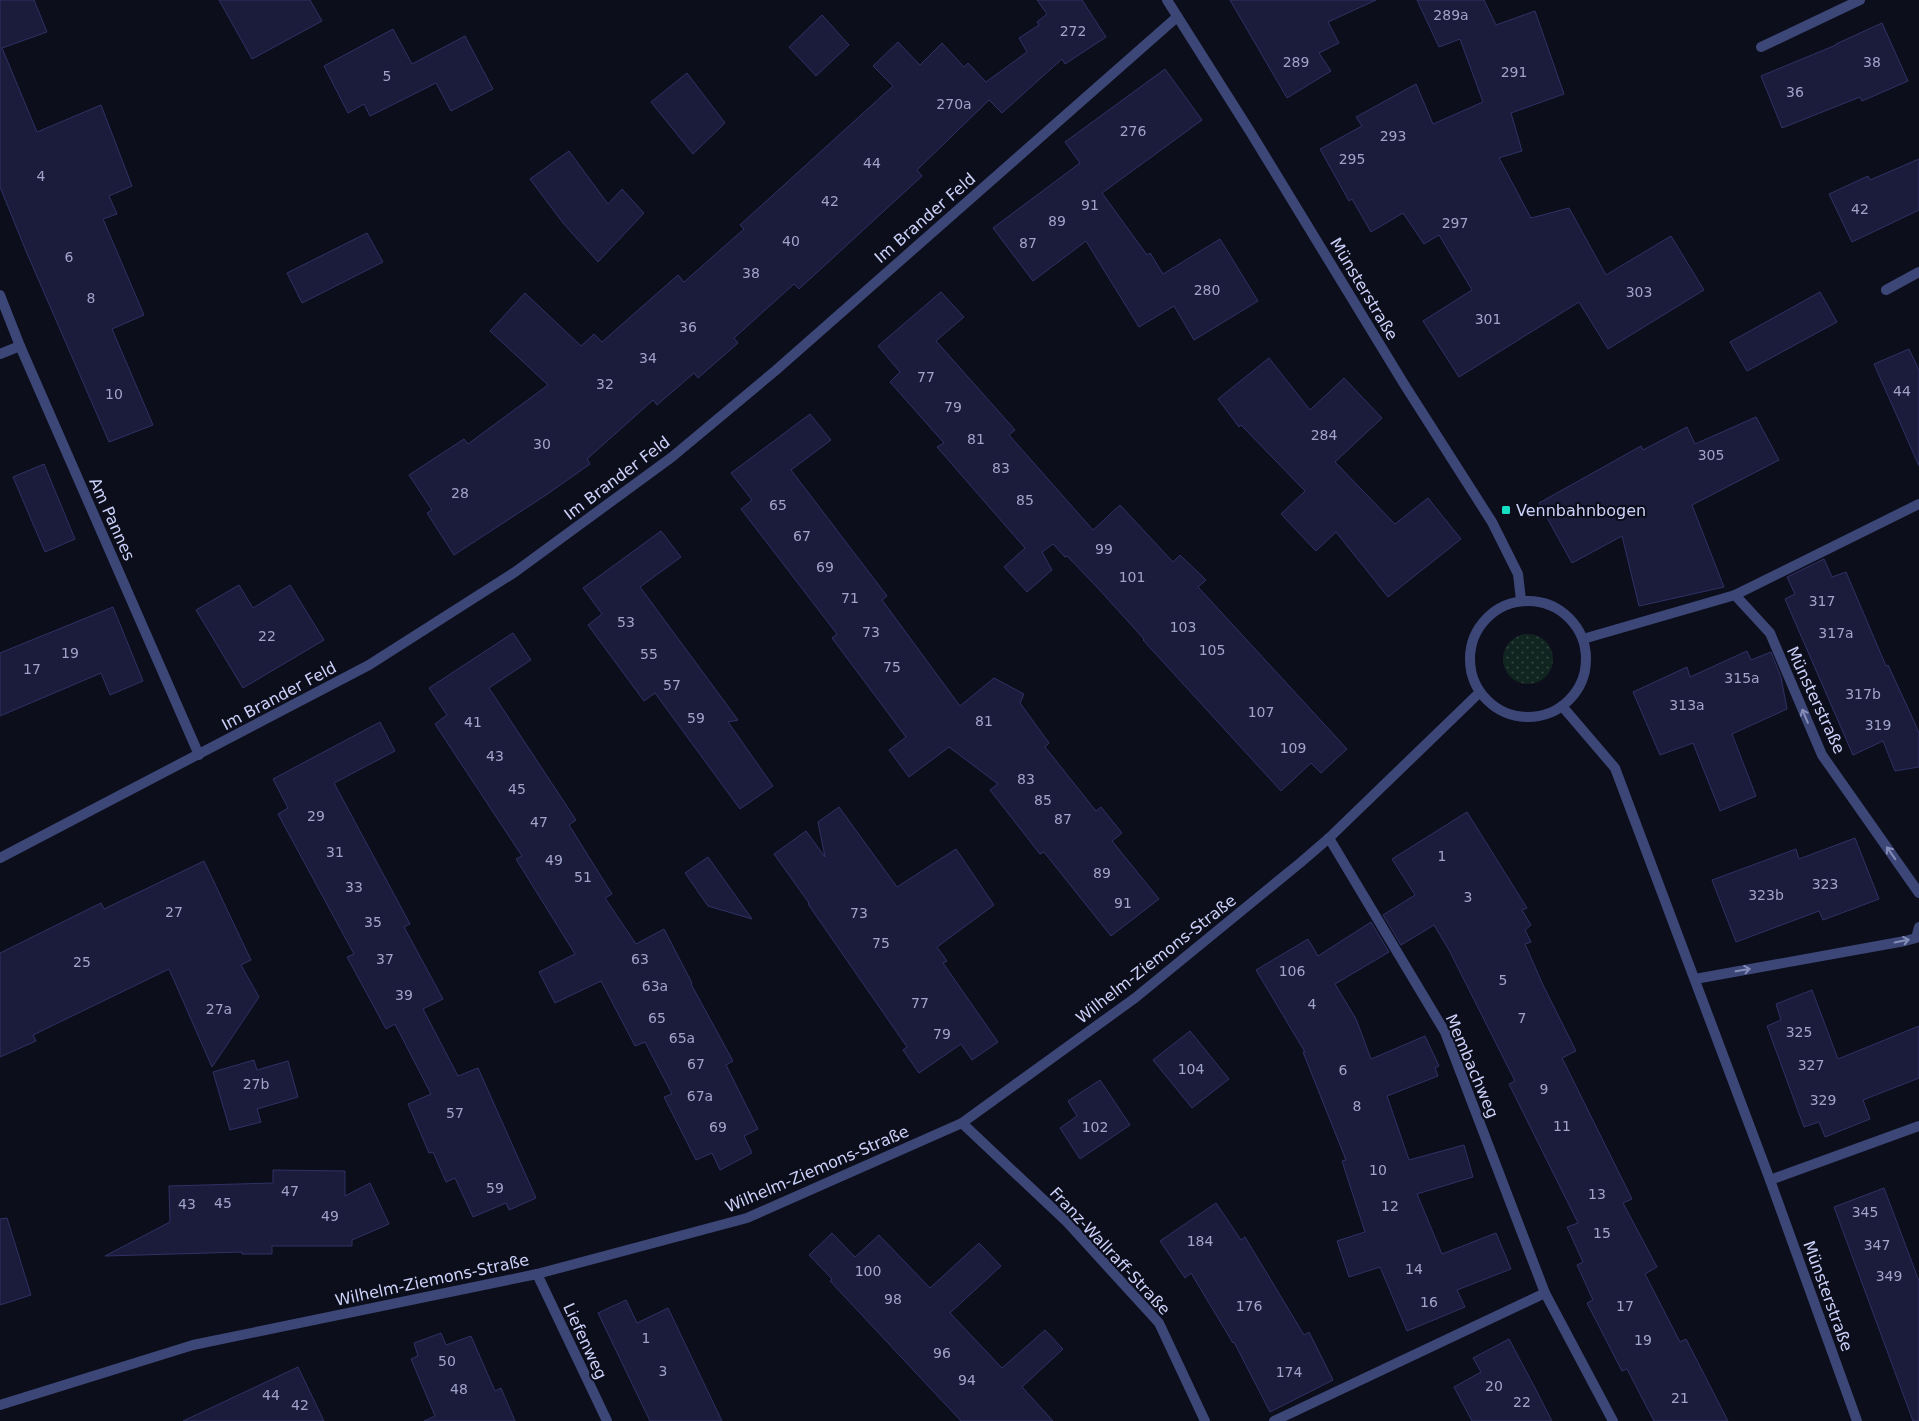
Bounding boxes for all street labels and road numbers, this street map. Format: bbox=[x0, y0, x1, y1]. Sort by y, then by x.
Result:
street label: Im Brander Feld bbox=[871, 169, 979, 267]
street label: Münsterstraße bbox=[1326, 234, 1402, 344]
street label: Im Brander Feld bbox=[560, 432, 674, 524]
street label: Am Pannes bbox=[85, 475, 139, 563]
street label: Münsterstraße bbox=[1783, 643, 1849, 757]
street label: Im Brander Feld bbox=[218, 658, 340, 734]
street label: Wilhelm-Ziemons-Straße bbox=[1072, 891, 1240, 1027]
street label: Membachweg bbox=[1442, 1011, 1502, 1121]
street label: Wilhelm-Ziemons-Straße bbox=[722, 1122, 912, 1216]
street label: Franz-Wallraff-Straße bbox=[1046, 1183, 1174, 1319]
street label: Münsterstraße bbox=[1799, 1238, 1857, 1354]
street label: Wilhelm-Ziemons-Straße bbox=[333, 1250, 531, 1310]
street label: Liefenweg bbox=[559, 1300, 611, 1382]

